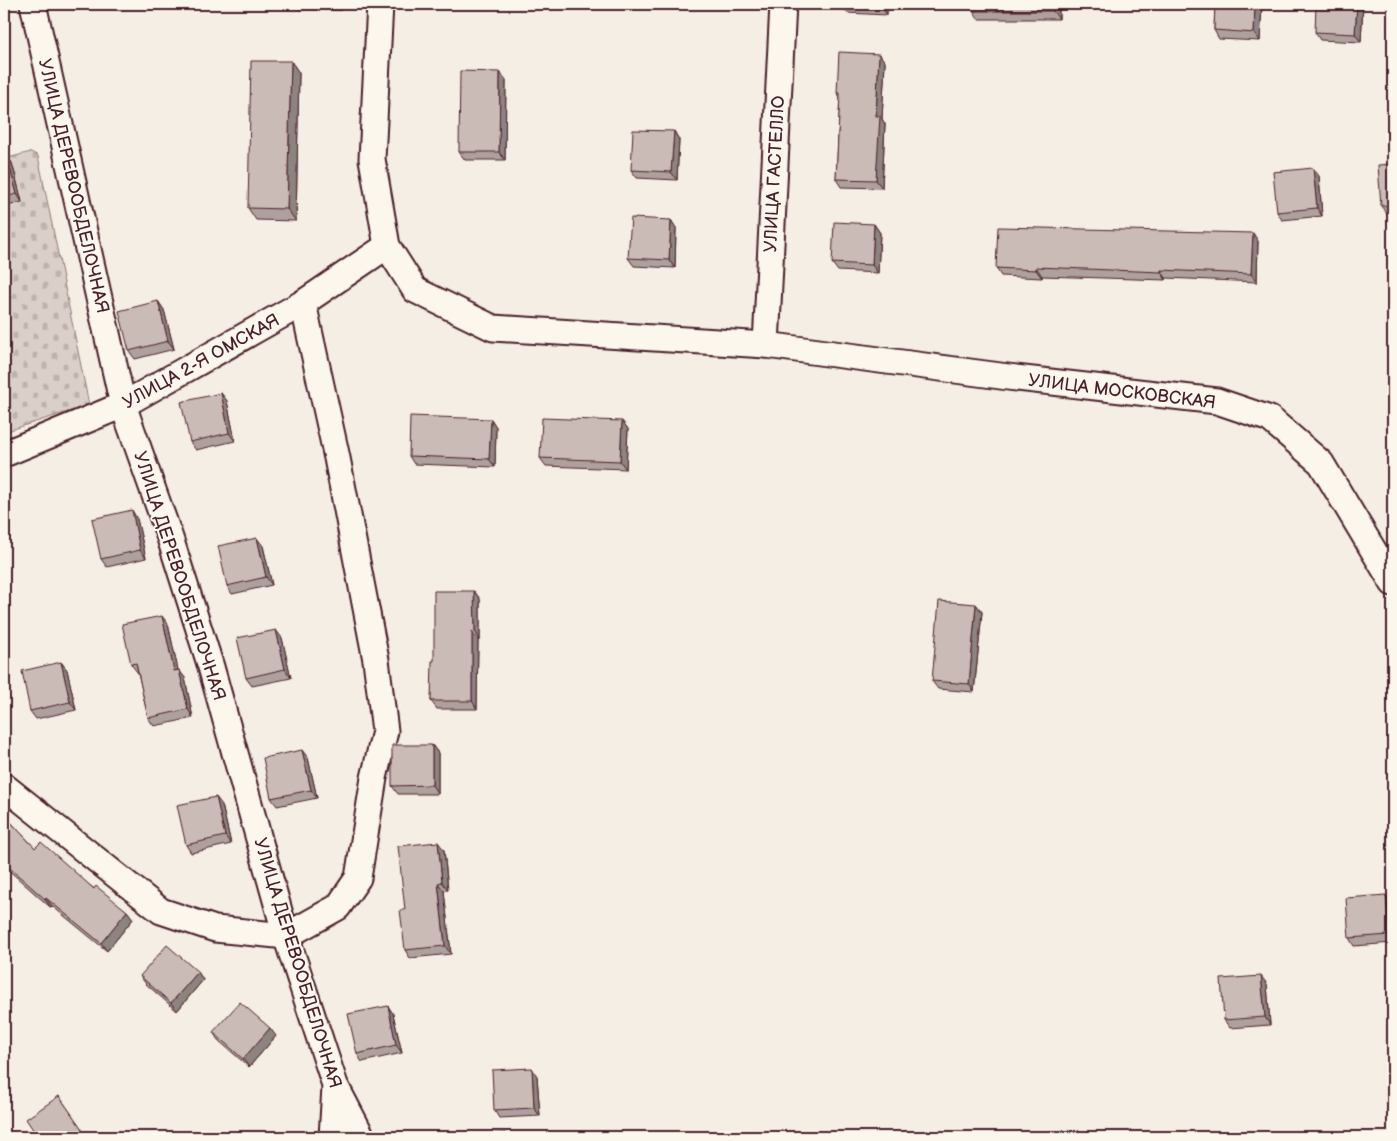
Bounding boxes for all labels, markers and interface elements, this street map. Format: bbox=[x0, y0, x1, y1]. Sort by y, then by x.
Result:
street label: УЛИЦА ДЕРЕВООБДЕЛОЧНАЯ bbox=[34, 57, 113, 315]
street label: УЛИЦА ГАСТЕЛЛО bbox=[760, 95, 789, 253]
street label: УЛИЦА 2-Я ОМСКАЯ bbox=[119, 310, 283, 413]
street label: УЛИЦА МОСКОВСКАЯ bbox=[1027, 370, 1217, 413]
street label: УЛИЦА ДЕРЕВООБДЕЛОЧНАЯ bbox=[129, 449, 230, 703]
street label: УЛИЦА ДЕРЕВООБДЕЛОЧНАЯ bbox=[249, 835, 346, 1091]

